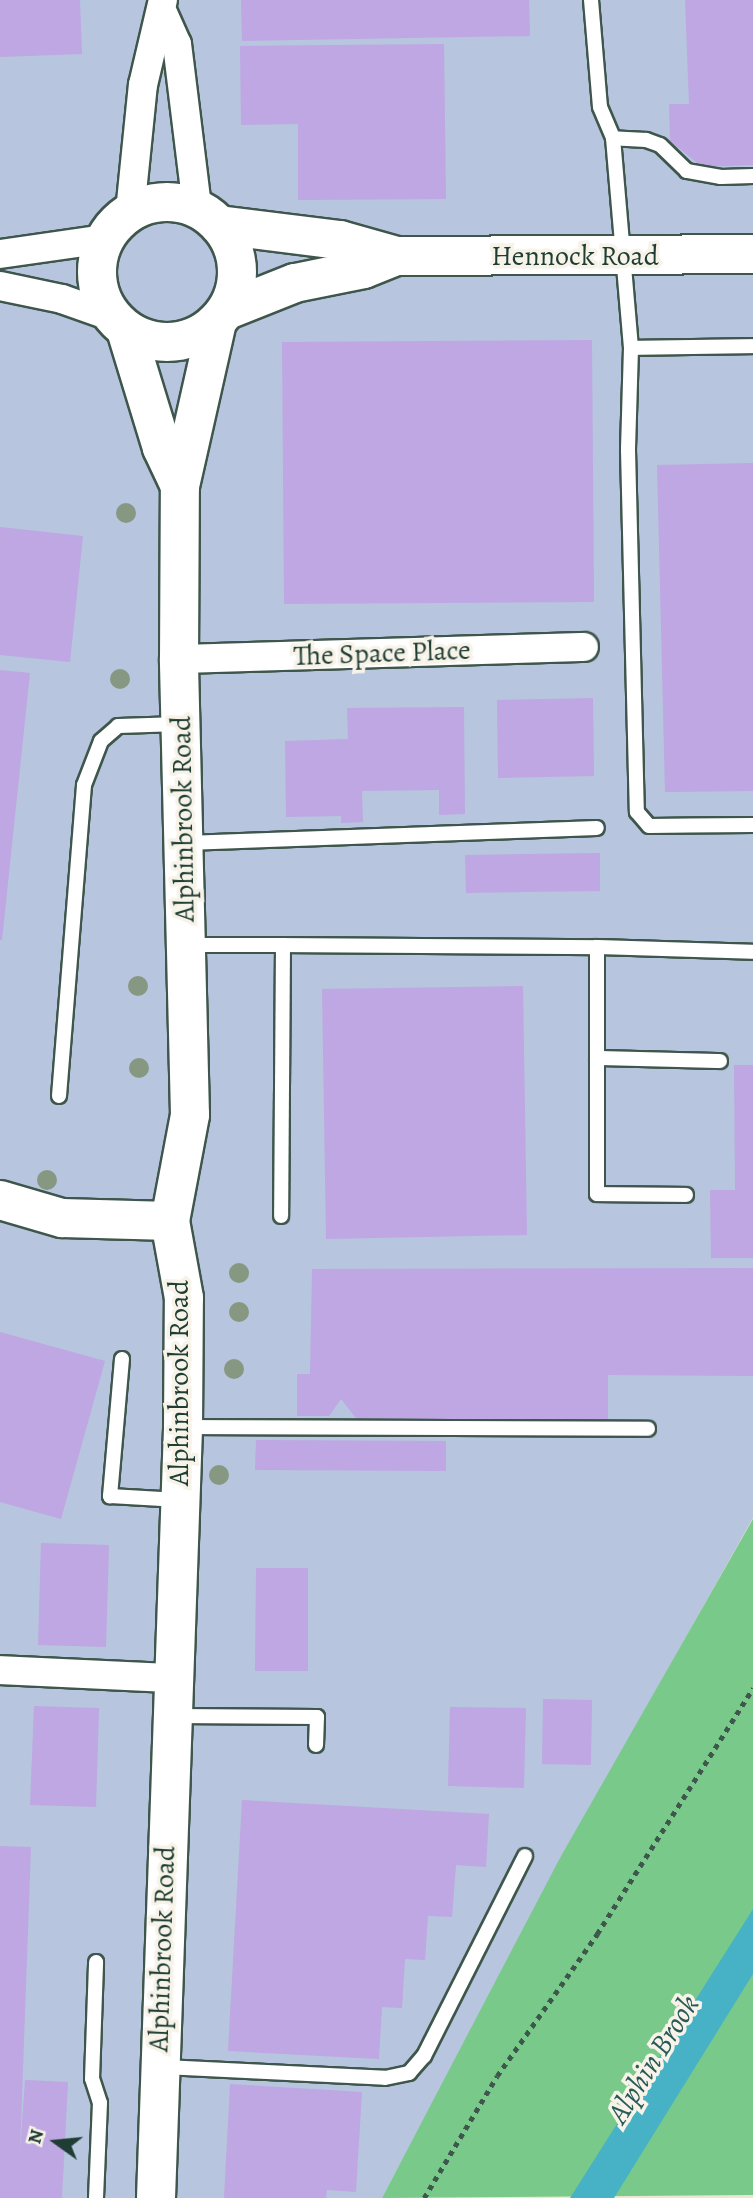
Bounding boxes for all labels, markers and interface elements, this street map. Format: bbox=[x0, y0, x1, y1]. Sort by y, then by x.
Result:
street label: Hennock Road bbox=[491, 239, 659, 273]
street label: The Space Place bbox=[293, 633, 471, 673]
street label: Alphinbrook Road bbox=[164, 716, 202, 922]
street label: Alphinbrook Road bbox=[162, 1280, 196, 1486]
street label: Alphinbrook Road bbox=[142, 1846, 182, 2052]
water label: Alphin Brook bbox=[599, 1988, 707, 2130]
north arrow bbox=[21, 2107, 91, 2177]
text: N bbox=[21, 2127, 50, 2147]

